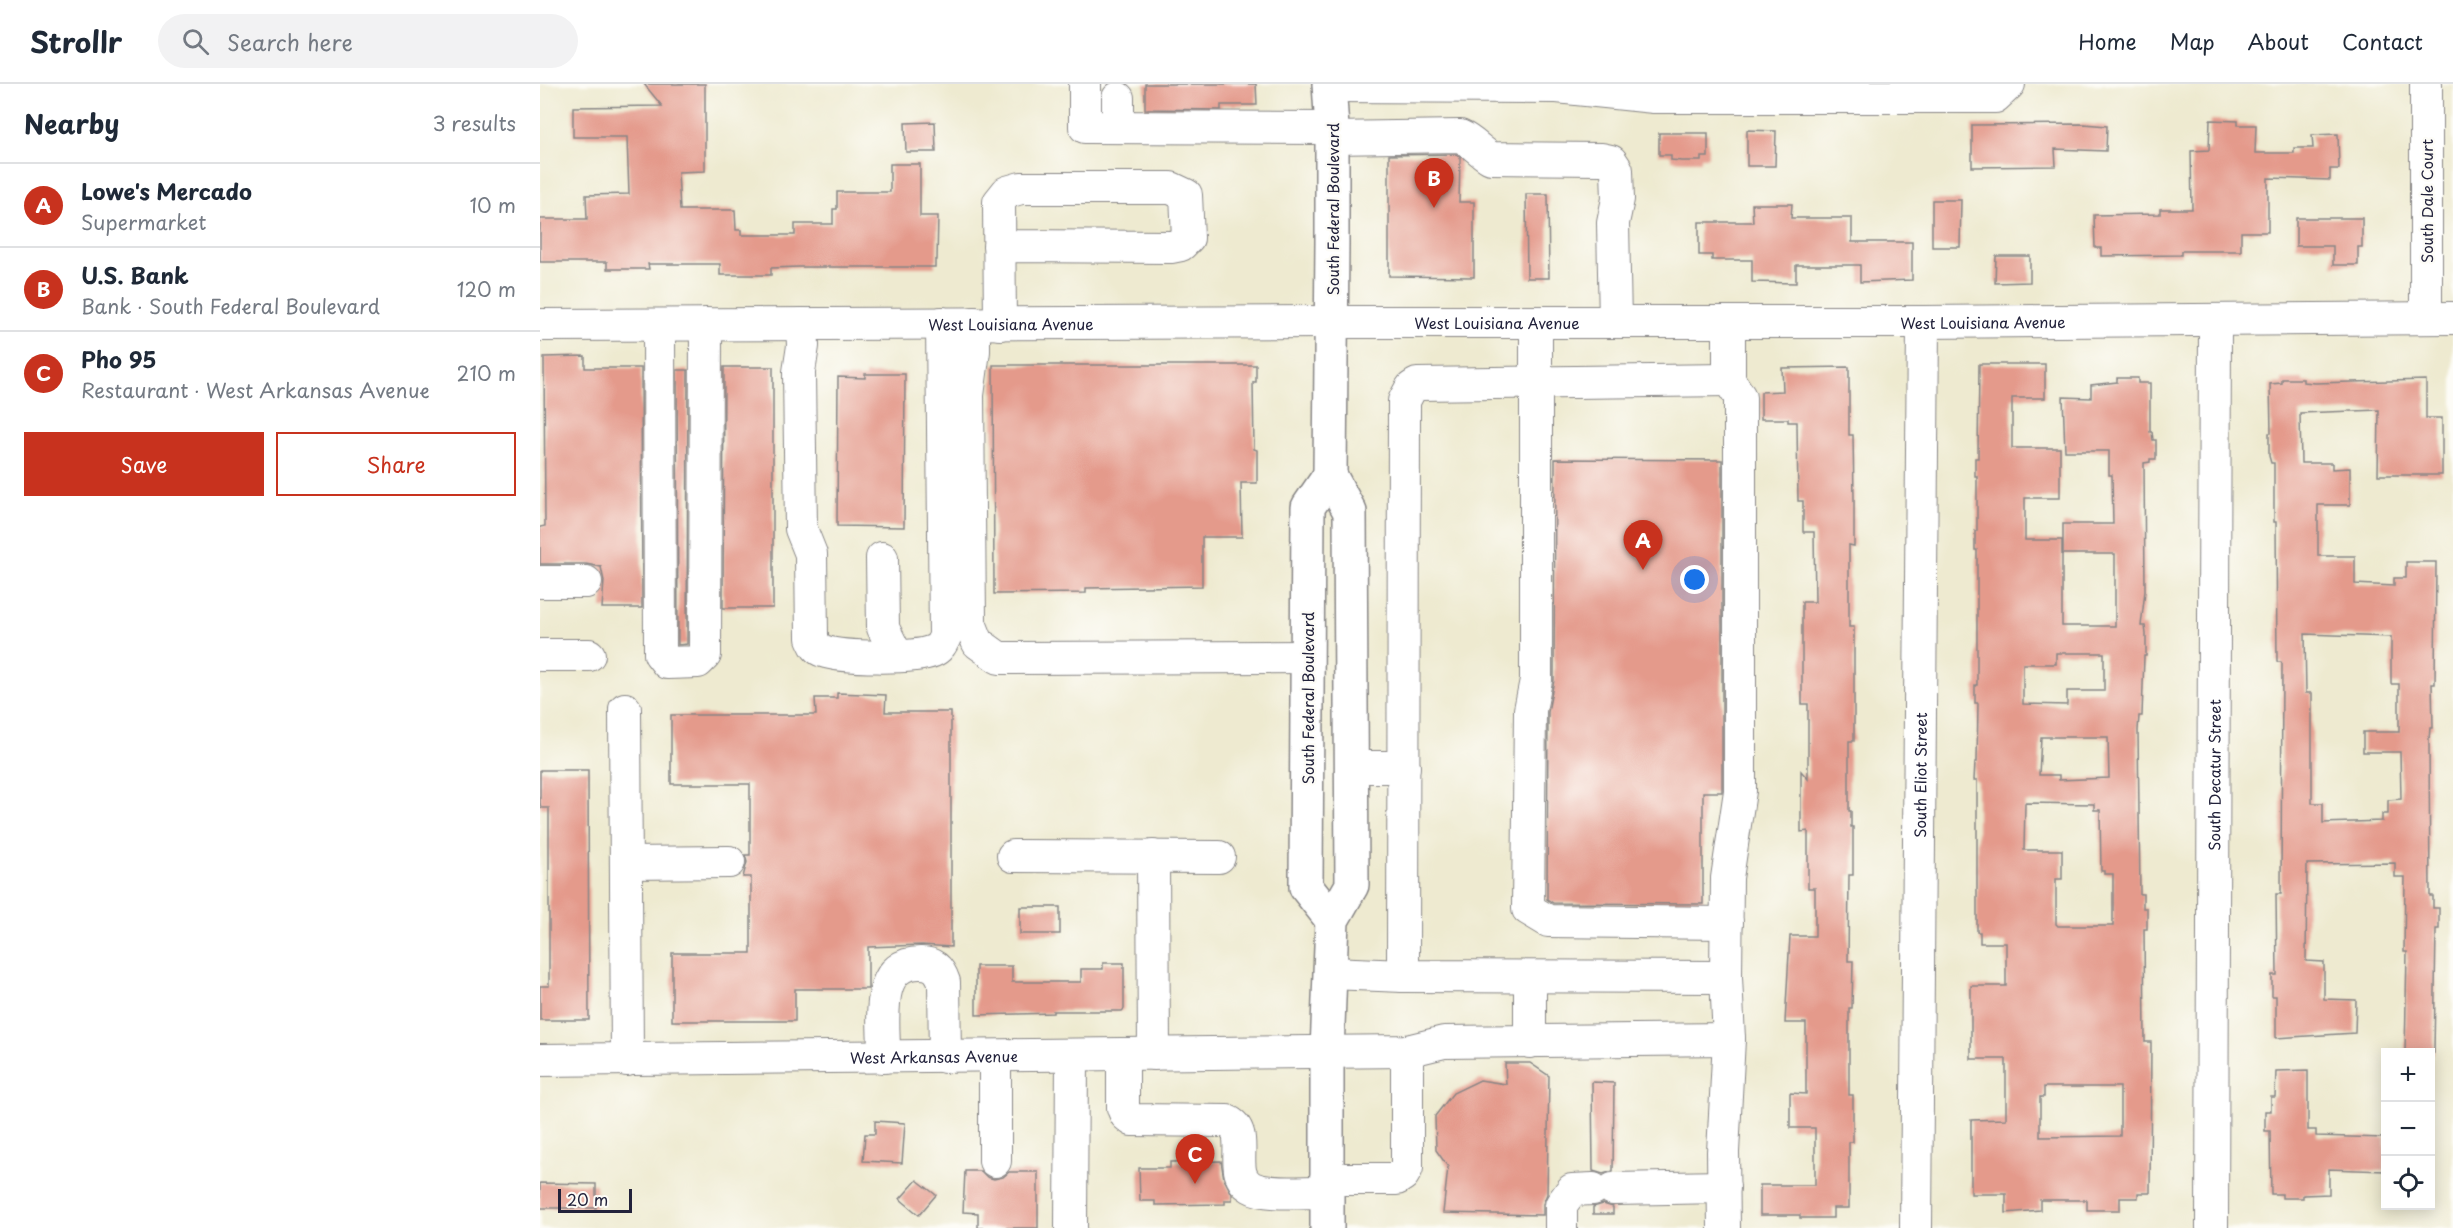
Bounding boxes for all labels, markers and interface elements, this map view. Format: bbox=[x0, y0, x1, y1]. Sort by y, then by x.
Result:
search box bbox=[158, 14, 578, 68]
text: Strollr bbox=[30, 20, 122, 63]
icon: search bbox=[179, 25, 212, 58]
text: Search here bbox=[227, 25, 353, 58]
text: Home bbox=[2078, 25, 2137, 57]
text: Map bbox=[2170, 25, 2215, 57]
text: About bbox=[2248, 25, 2309, 57]
text: Contact bbox=[2342, 25, 2423, 57]
text: Nearby bbox=[24, 104, 119, 143]
text: 3 results bbox=[433, 108, 516, 138]
street label: South Federal Boulevard bbox=[1321, 123, 1344, 295]
street label: South Dale Court bbox=[2415, 139, 2438, 263]
pin: B bbox=[1414, 158, 1454, 208]
text: Lowe's Mercado bbox=[81, 174, 252, 207]
text: A bbox=[36, 190, 51, 220]
text: 10 m bbox=[469, 190, 516, 220]
text: Supermarket bbox=[81, 207, 207, 237]
text: U.S. Bank bbox=[81, 258, 189, 291]
text: B bbox=[37, 274, 50, 304]
text: 120 m bbox=[457, 274, 516, 304]
text: Bank · South Federal Boulevard bbox=[81, 291, 380, 321]
street label: West Louisiana Avenue bbox=[1900, 309, 2066, 334]
street label: West Louisiana Avenue bbox=[928, 311, 1094, 335]
street label: West Louisiana Avenue bbox=[1414, 311, 1580, 334]
text: Pho 95 bbox=[81, 342, 157, 375]
text: C bbox=[36, 358, 51, 388]
text: 210 m bbox=[457, 358, 516, 388]
text: Restaurant · West Arkansas Avenue bbox=[81, 375, 430, 405]
button: Save bbox=[24, 432, 264, 496]
button: Share bbox=[276, 432, 516, 496]
pin: A bbox=[1624, 520, 1662, 570]
your location bbox=[1680, 565, 1709, 594]
street label: South Federal Boulevard bbox=[1296, 612, 1319, 784]
street label: South Decatur Street bbox=[2202, 699, 2225, 851]
street label: South Eliot Street bbox=[1908, 712, 1931, 838]
street label: West Arkansas Avenue bbox=[850, 1044, 1018, 1068]
map controls bbox=[2381, 1048, 2435, 1210]
button: + bbox=[2381, 1048, 2435, 1102]
button: − bbox=[2381, 1102, 2435, 1156]
pin: C bbox=[1176, 1134, 1214, 1184]
button: locate bbox=[2381, 1156, 2435, 1210]
scale bar bbox=[558, 1186, 632, 1214]
text: 20 m bbox=[567, 1187, 608, 1211]

